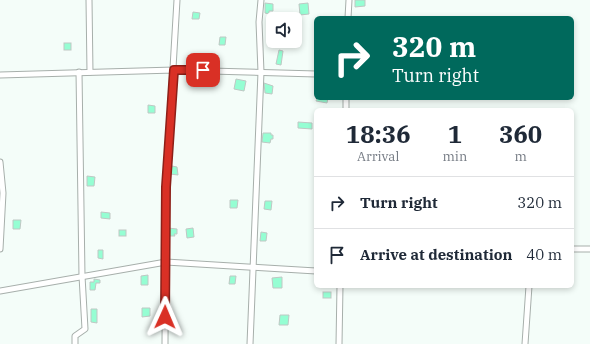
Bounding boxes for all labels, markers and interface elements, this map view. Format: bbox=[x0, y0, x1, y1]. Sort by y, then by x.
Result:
map controls bbox=[266, 12, 302, 48]
button: sound bbox=[266, 12, 302, 48]
text: 320 m bbox=[392, 28, 476, 65]
icon: right bbox=[326, 32, 378, 84]
pin bbox=[186, 53, 220, 87]
icon: arrive bbox=[192, 59, 214, 81]
text: Turn right bbox=[392, 64, 479, 87]
text: 18:36 bbox=[346, 118, 411, 150]
text: 1 bbox=[448, 118, 462, 150]
text: 360 bbox=[499, 118, 542, 150]
text: Arrival bbox=[357, 148, 399, 165]
text: min bbox=[442, 148, 467, 165]
text: m bbox=[514, 148, 527, 165]
icon: right bbox=[326, 192, 348, 214]
text: Turn right bbox=[360, 193, 438, 212]
text: 320 m bbox=[517, 193, 562, 212]
icon: arrive bbox=[326, 244, 348, 266]
text: Arrive at destination bbox=[360, 245, 512, 264]
text: 40 m bbox=[526, 245, 562, 264]
position arrow bbox=[144, 296, 186, 338]

